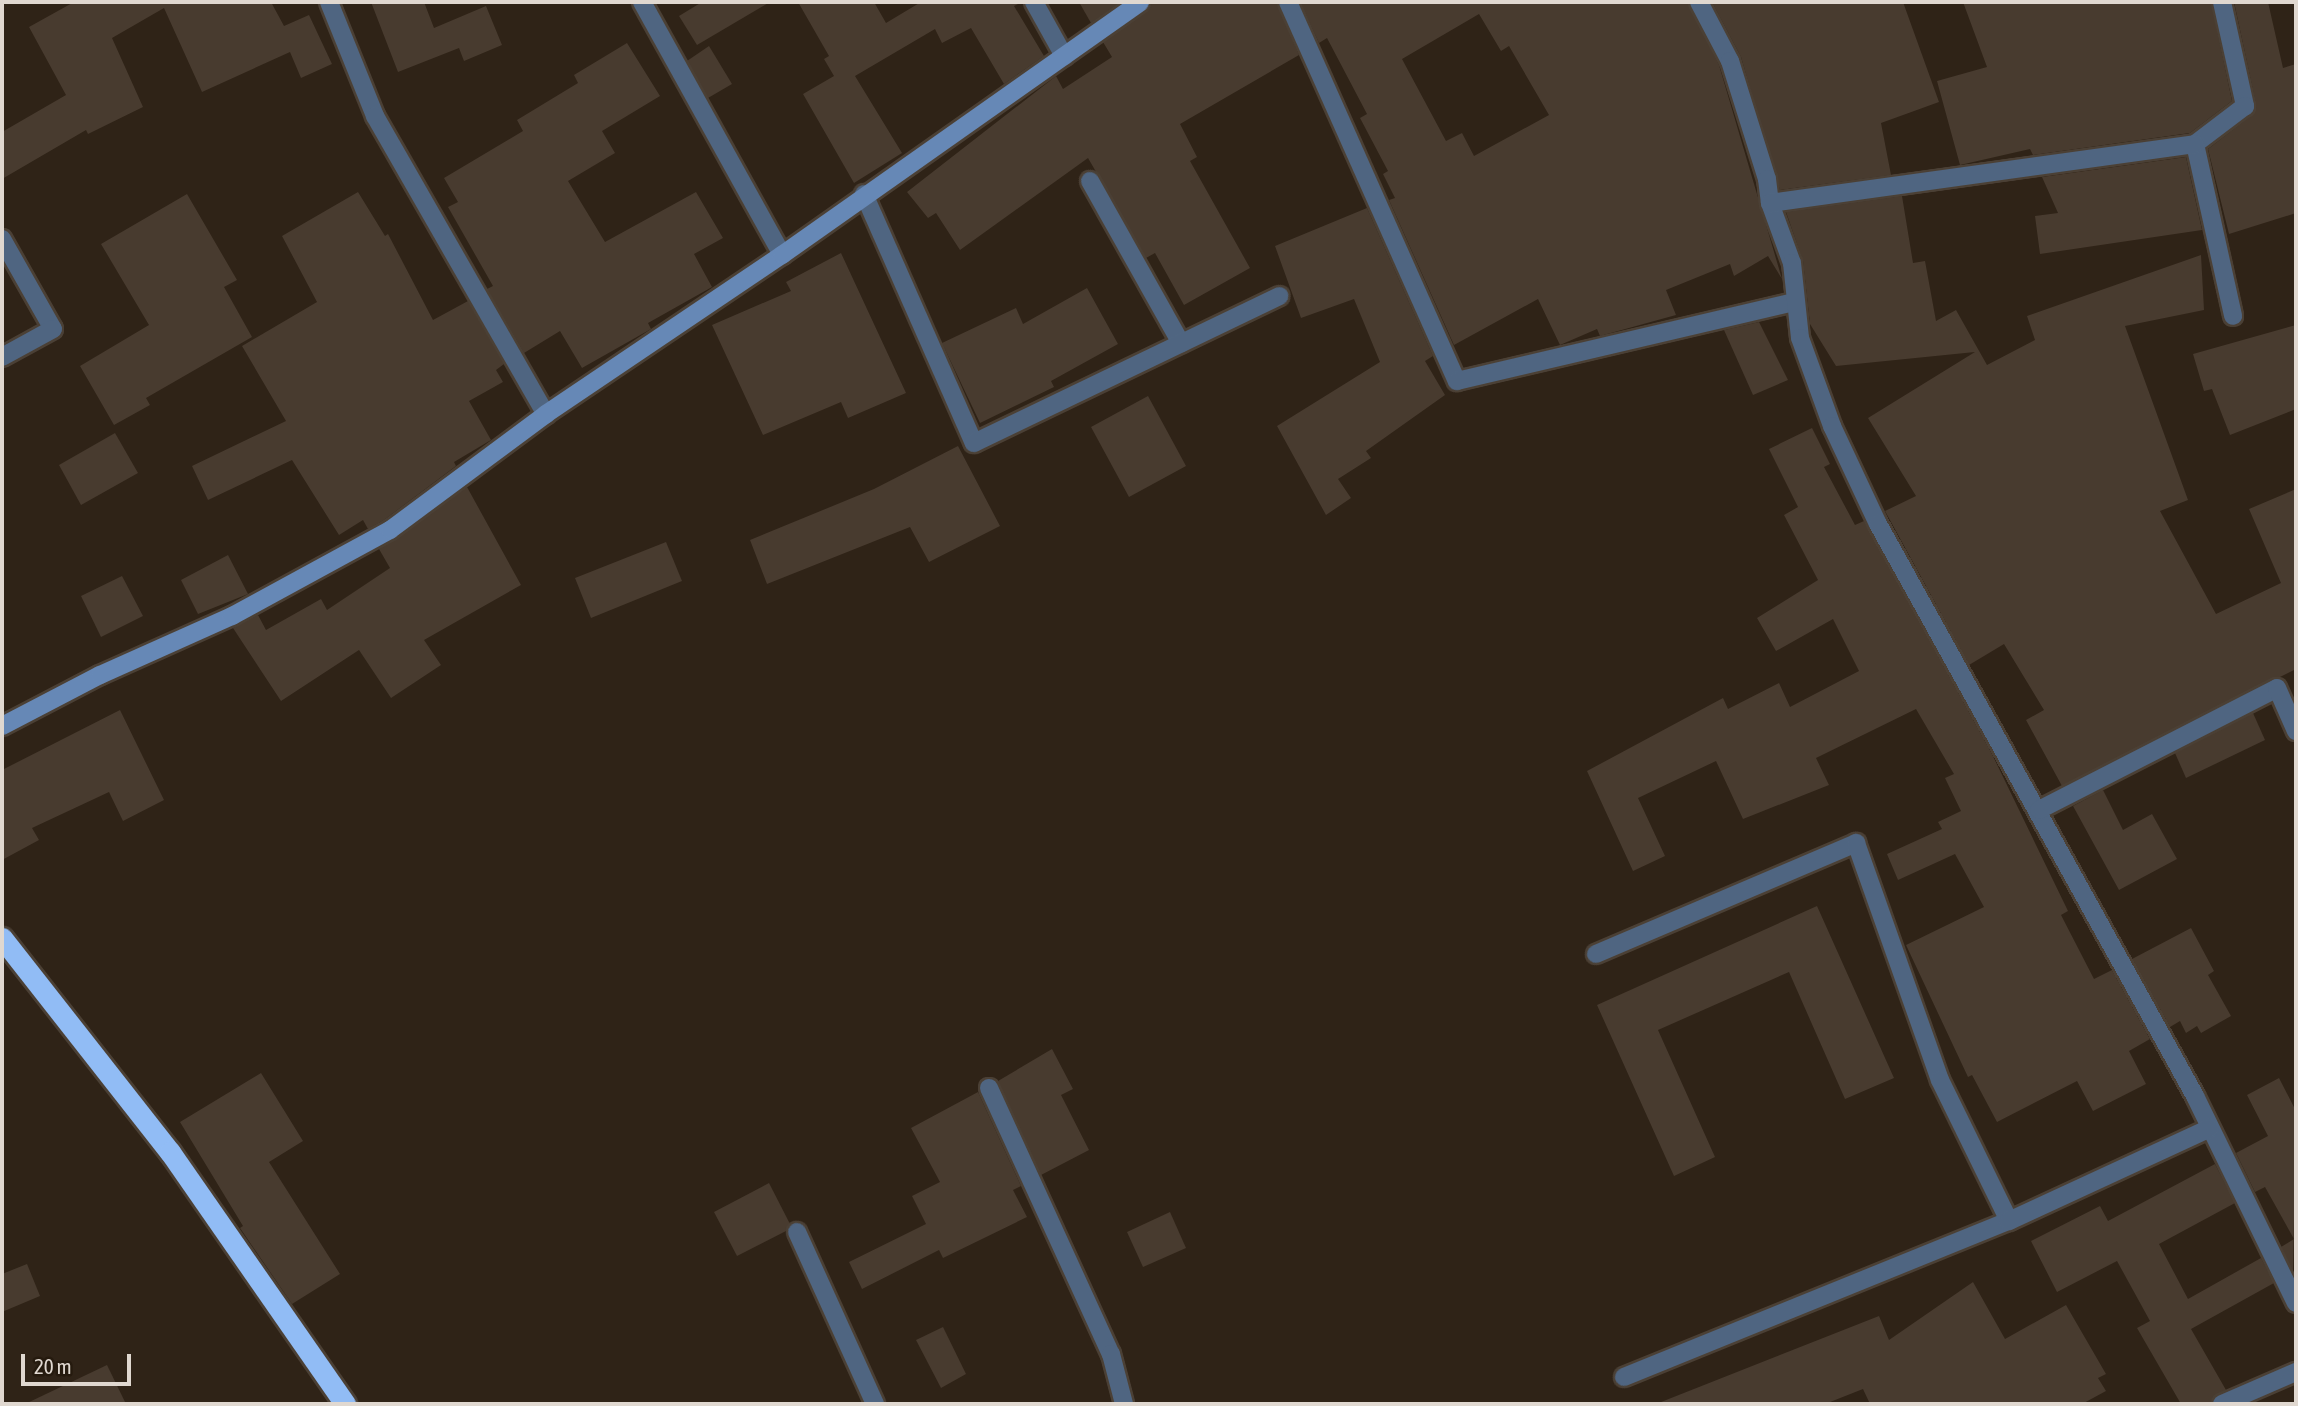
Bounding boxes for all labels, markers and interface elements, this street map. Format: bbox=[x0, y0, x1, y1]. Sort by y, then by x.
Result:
scale bar bbox=[24, 1340, 135, 1384]
text: 20 m bbox=[34, 1354, 72, 1378]

